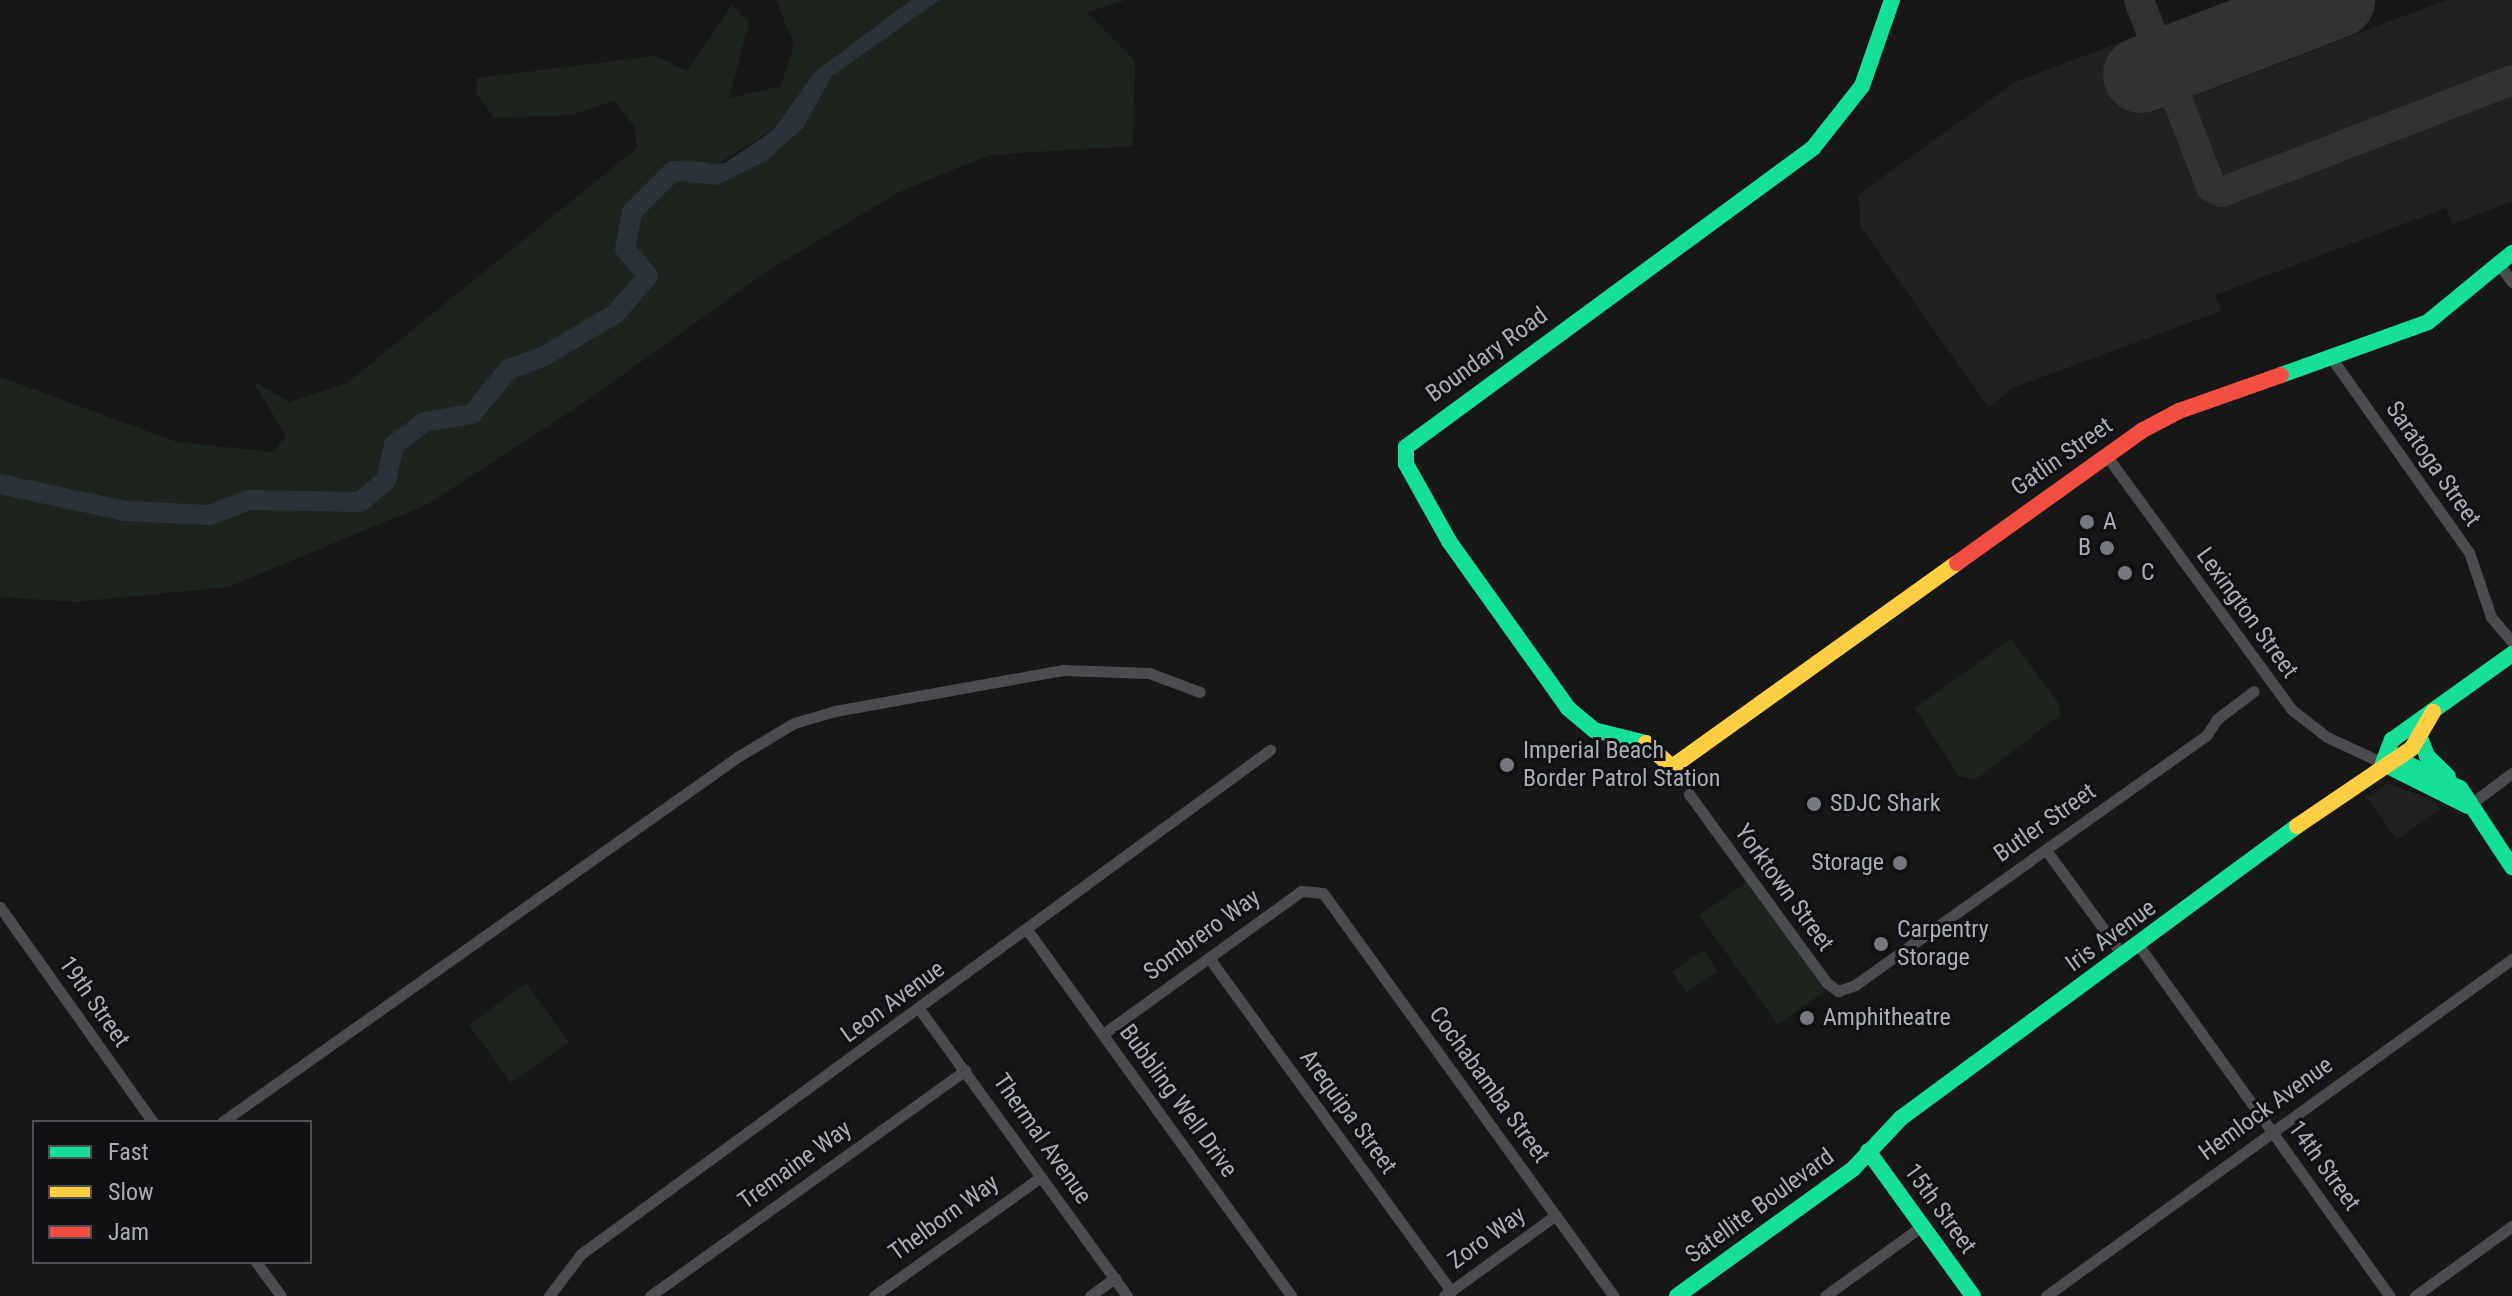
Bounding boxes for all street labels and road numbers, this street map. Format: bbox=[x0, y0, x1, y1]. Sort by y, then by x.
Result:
street label: Boundary Road bbox=[1421, 301, 1553, 409]
street label: Saratoga Street bbox=[2379, 396, 2487, 532]
street label: Gatlin Street bbox=[2006, 412, 2118, 502]
street label: Lexington Street bbox=[2190, 542, 2304, 684]
street label: Butler Street bbox=[1989, 777, 2101, 869]
street label: Yorktown Street bbox=[1728, 819, 1840, 957]
street label: Sombrero Way bbox=[1138, 883, 1266, 987]
street label: Iris Avenue bbox=[2060, 894, 2162, 978]
street label: 19th Street bbox=[52, 951, 136, 1053]
street label: Leon Avenue bbox=[836, 955, 950, 1049]
street label: Cochabamba Street bbox=[1423, 1001, 1555, 1169]
street label: Bubbling Well Drive bbox=[1113, 1019, 1243, 1183]
street label: Arequipa Street bbox=[1293, 1044, 1403, 1180]
street label: Hemlock Avenue bbox=[2194, 1051, 2338, 1167]
street label: Thermal Avenue bbox=[987, 1068, 1097, 1210]
street label: Tremaine Way bbox=[733, 1114, 857, 1216]
street label: 14th Street bbox=[2282, 1115, 2366, 1217]
street label: Satellite Boulevard bbox=[1680, 1142, 1840, 1270]
street label: 15th Street bbox=[1898, 1158, 1982, 1260]
street label: Thelborn Way bbox=[884, 1169, 1004, 1267]
street label: Zoro Way bbox=[1443, 1200, 1531, 1276]

